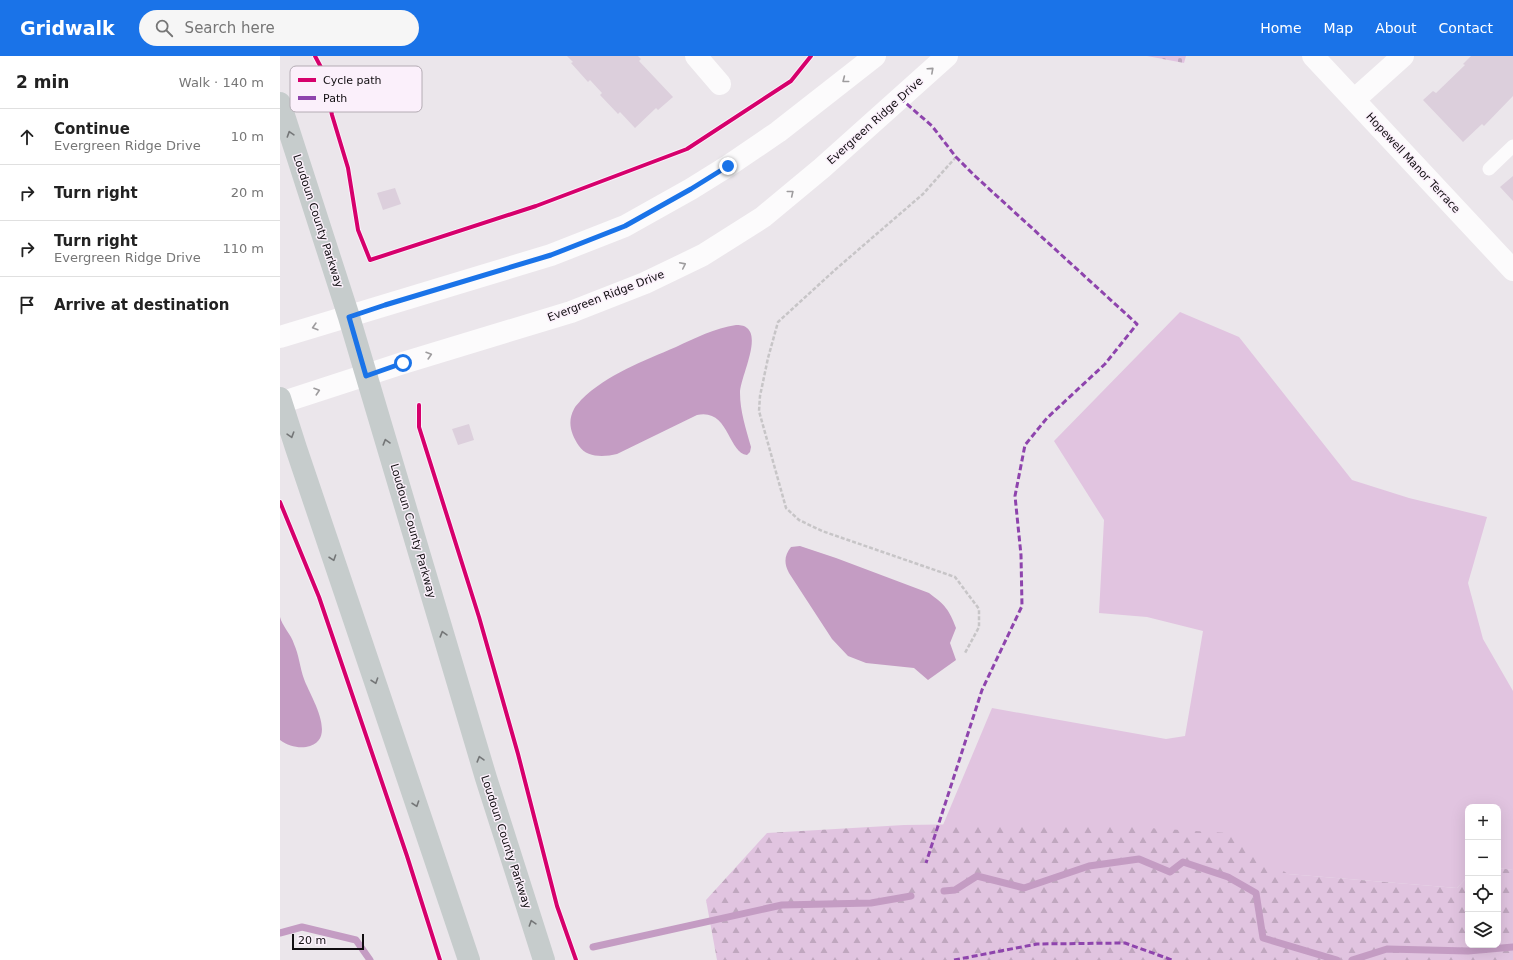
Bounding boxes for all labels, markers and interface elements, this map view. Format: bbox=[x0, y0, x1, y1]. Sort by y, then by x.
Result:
search box bbox=[139, 10, 419, 46]
text: Gridwalk bbox=[20, 17, 115, 39]
icon: search bbox=[153, 17, 175, 39]
text: Search here bbox=[185, 19, 275, 37]
text: Home bbox=[1260, 20, 1302, 36]
text: Map bbox=[1324, 20, 1353, 36]
text: About bbox=[1375, 20, 1417, 36]
text: Contact bbox=[1439, 20, 1493, 36]
legend bbox=[290, 66, 422, 112]
one-way arrow bbox=[926, 68, 934, 75]
text: 2 min bbox=[16, 72, 69, 92]
text: Cycle path bbox=[323, 74, 382, 87]
text: Walk · 140 m bbox=[179, 75, 264, 90]
street label: Evergreen Ridge Drive bbox=[825, 75, 926, 167]
one-way arrow bbox=[842, 75, 849, 82]
text: Path bbox=[323, 92, 347, 105]
street label: Hopewell Manor Terrace bbox=[1363, 110, 1463, 216]
text: Continue bbox=[54, 120, 130, 138]
icon: ahead bbox=[16, 126, 38, 148]
text: 10 m bbox=[231, 129, 264, 144]
one-way arrow bbox=[286, 130, 295, 137]
text: Evergreen Ridge Drive bbox=[54, 138, 201, 153]
street label: Loudoun County Parkway bbox=[290, 153, 346, 290]
route end bbox=[719, 157, 737, 175]
icon: right bbox=[16, 182, 38, 204]
text: Turn right bbox=[54, 184, 138, 202]
text: 20 m bbox=[231, 185, 264, 200]
one-way arrow bbox=[787, 191, 794, 198]
text: Turn right bbox=[54, 232, 138, 250]
icon: right bbox=[16, 238, 38, 260]
text: 110 m bbox=[222, 241, 264, 256]
text: Evergreen Ridge Drive bbox=[54, 250, 201, 265]
one-way arrow bbox=[679, 262, 687, 270]
street label: Evergreen Ridge Drive bbox=[546, 268, 666, 324]
icon: arrive bbox=[16, 294, 38, 316]
text: Arrive at destination bbox=[54, 296, 229, 314]
one-way arrow bbox=[311, 322, 318, 331]
one-way arrow bbox=[425, 351, 432, 360]
route start bbox=[394, 354, 412, 372]
one-way arrow bbox=[314, 387, 321, 396]
one-way arrow bbox=[287, 431, 295, 438]
one-way arrow bbox=[382, 439, 391, 446]
street label: Loudoun County Parkway bbox=[388, 462, 439, 600]
one-way arrow bbox=[328, 555, 337, 562]
one-way arrow bbox=[439, 631, 448, 638]
one-way arrow bbox=[370, 678, 378, 685]
one-way arrow bbox=[476, 756, 485, 763]
street label: Loudoun County Parkway bbox=[478, 774, 534, 911]
one-way arrow bbox=[412, 801, 420, 808]
map controls bbox=[1465, 804, 1501, 948]
button: + bbox=[1465, 804, 1501, 840]
button: − bbox=[1465, 840, 1501, 876]
button: locate bbox=[1465, 876, 1501, 912]
button: layers bbox=[1465, 912, 1501, 948]
one-way arrow bbox=[528, 920, 537, 927]
scale bar bbox=[292, 932, 364, 951]
text: 20 m bbox=[298, 934, 326, 947]

